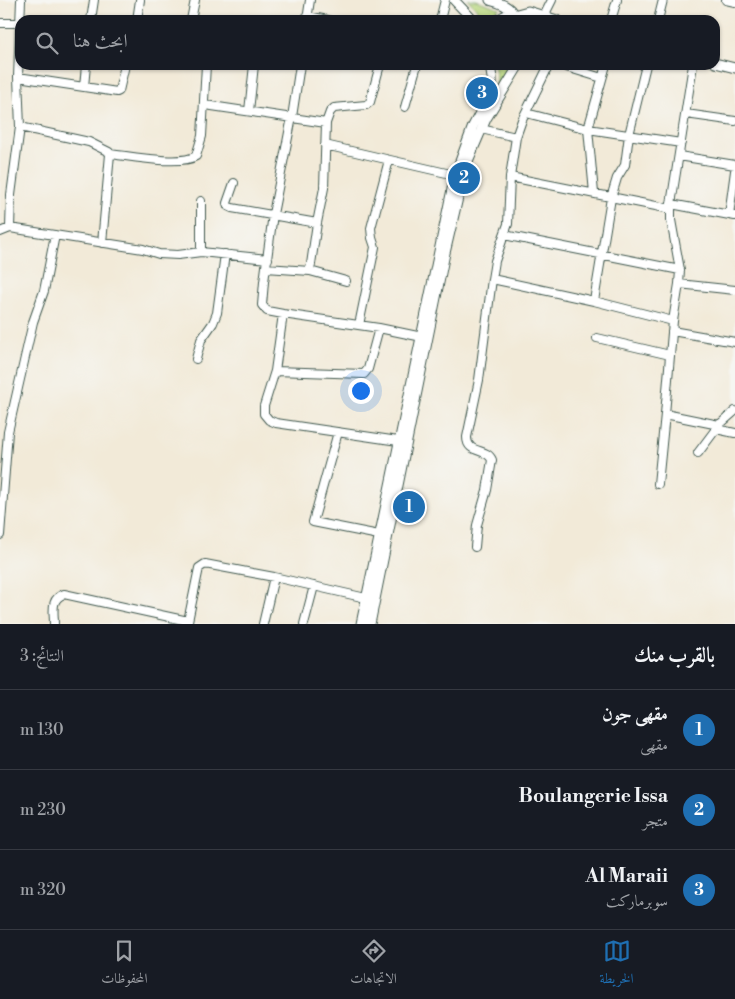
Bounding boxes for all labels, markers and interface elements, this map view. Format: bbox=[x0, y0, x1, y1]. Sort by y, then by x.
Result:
search box bbox=[15, 15, 720, 70]
icon: search bbox=[33, 29, 61, 57]
text: ابحث هنا bbox=[73, 29, 128, 53]
pin: 3 bbox=[466, 74, 498, 112]
pin: 2 bbox=[448, 159, 480, 197]
your location bbox=[348, 378, 374, 404]
pin: 1 bbox=[393, 488, 425, 526]
text: بالقرب منك bbox=[634, 643, 715, 669]
text: النتائج: 3 bbox=[20, 646, 64, 666]
text: مقهى جون bbox=[602, 702, 668, 726]
text: 130 m bbox=[20, 720, 64, 740]
text: 1 bbox=[695, 720, 703, 740]
text: مقهى bbox=[640, 735, 668, 755]
text: Boulangerie Issa bbox=[519, 784, 668, 808]
text: 230 m bbox=[20, 800, 66, 820]
text: 2 bbox=[694, 800, 704, 820]
text: متجر bbox=[643, 811, 668, 831]
text: Al Maraii bbox=[585, 864, 668, 888]
text: 320 m bbox=[20, 880, 66, 900]
text: 3 bbox=[694, 880, 704, 900]
text: سوبرماركت bbox=[606, 891, 668, 911]
tab: المحفوظات bbox=[101, 937, 148, 992]
tab: الاتجاهات bbox=[350, 937, 397, 992]
tab: الخريطة bbox=[600, 937, 634, 992]

